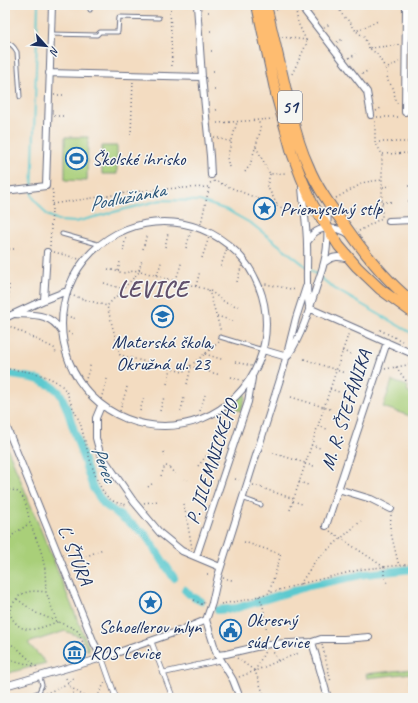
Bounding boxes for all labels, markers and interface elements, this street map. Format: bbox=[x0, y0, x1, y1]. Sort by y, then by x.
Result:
north arrow bbox=[26, 26, 66, 66]
text: N bbox=[46, 44, 63, 59]
road number: 51 bbox=[278, 91, 302, 123]
sports icon: Školské ihrisko bbox=[63, 146, 89, 172]
place label: Školské ihrisko bbox=[92, 147, 187, 171]
water label: Podlužianka bbox=[87, 177, 170, 217]
place icon: Priemyselný stĺp bbox=[252, 196, 278, 222]
place label: Priemyselný stĺp bbox=[280, 197, 383, 221]
district label: LEVICE bbox=[118, 275, 191, 304]
school or university icon: Materská škola, Okružná ul. 23 bbox=[150, 304, 176, 330]
place label: Materská škola, Okružná ul. 23 bbox=[112, 330, 214, 376]
street label: M. R. ŠTEFÁNIKA bbox=[315, 347, 377, 473]
street label: P. JILEMNICKÉHO bbox=[181, 394, 244, 527]
water label: Perec bbox=[86, 443, 123, 488]
street label: Ľ. ŠTÚRA bbox=[52, 521, 98, 590]
place icon: Schoellerov mlyn bbox=[137, 589, 163, 615]
place label: Okresný súd Levice bbox=[246, 608, 311, 654]
place label: Schoellerov mlyn bbox=[98, 615, 202, 639]
public building icon: Okresný súd Levice bbox=[217, 618, 243, 644]
museum icon: ROS Levice bbox=[62, 640, 88, 666]
place label: ROS Levice bbox=[90, 641, 162, 665]

